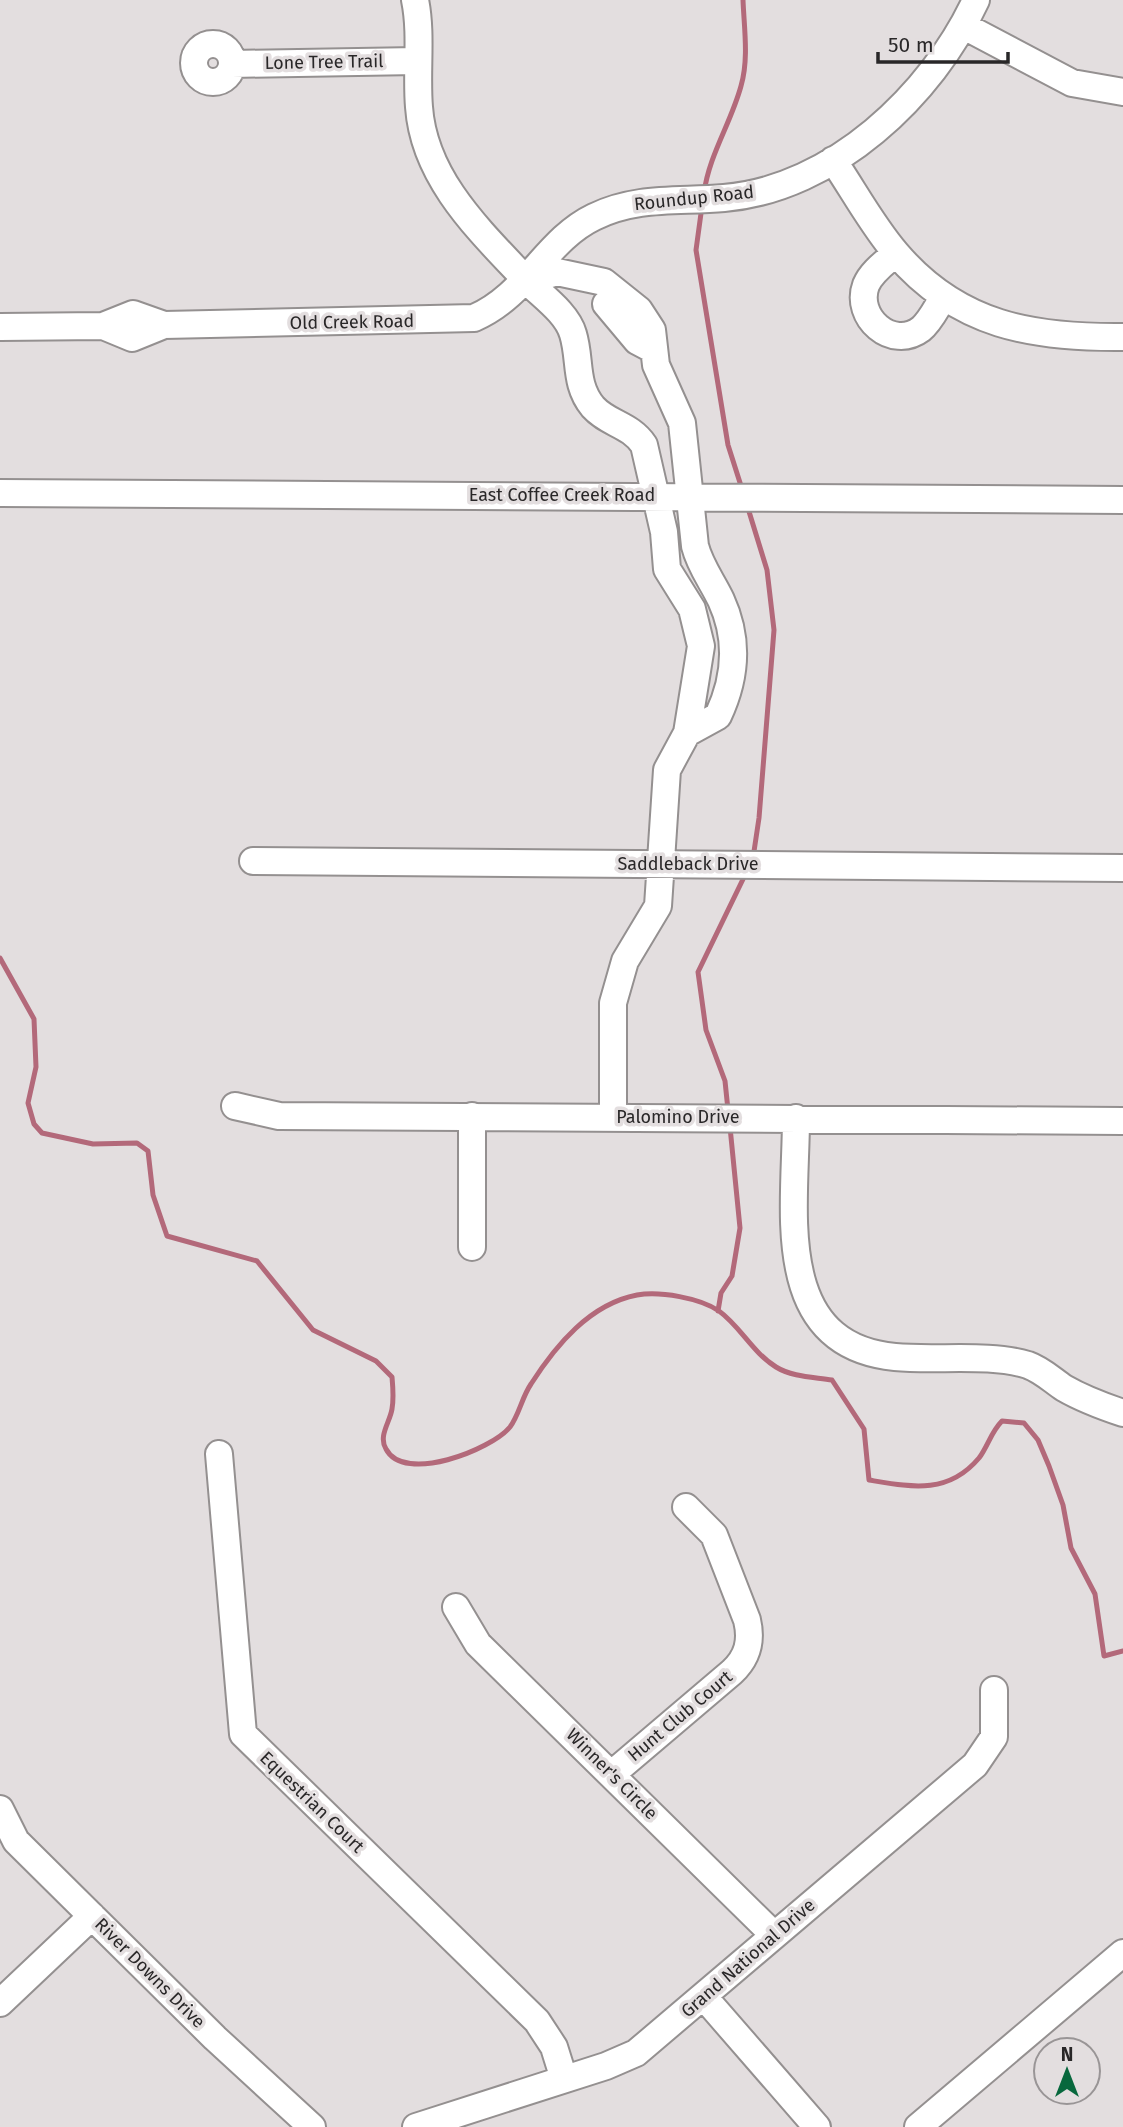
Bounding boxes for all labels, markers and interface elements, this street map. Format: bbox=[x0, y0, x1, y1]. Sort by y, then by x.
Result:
scale bar bbox=[878, 21, 1007, 65]
text: 50 m bbox=[888, 32, 934, 58]
street label: Lone Tree Trail bbox=[264, 50, 384, 74]
street label: Roundup Road bbox=[633, 181, 755, 215]
street label: Old Creek Road bbox=[290, 310, 414, 334]
street label: East Coffee Creek Road bbox=[469, 484, 655, 506]
street label: Saddleback Drive bbox=[617, 853, 759, 875]
street label: Palomino Drive bbox=[616, 1106, 740, 1128]
street label: Hunt Club Court bbox=[623, 1666, 737, 1766]
street label: Winner's Circle bbox=[562, 1724, 662, 1824]
street label: Equestrian Court bbox=[255, 1747, 369, 1858]
street label: Grand National Drive bbox=[677, 1894, 819, 2022]
street label: River Downs Drive bbox=[90, 1913, 210, 2033]
north arrow bbox=[1032, 2036, 1102, 2106]
text: N bbox=[1061, 2043, 1073, 2066]

